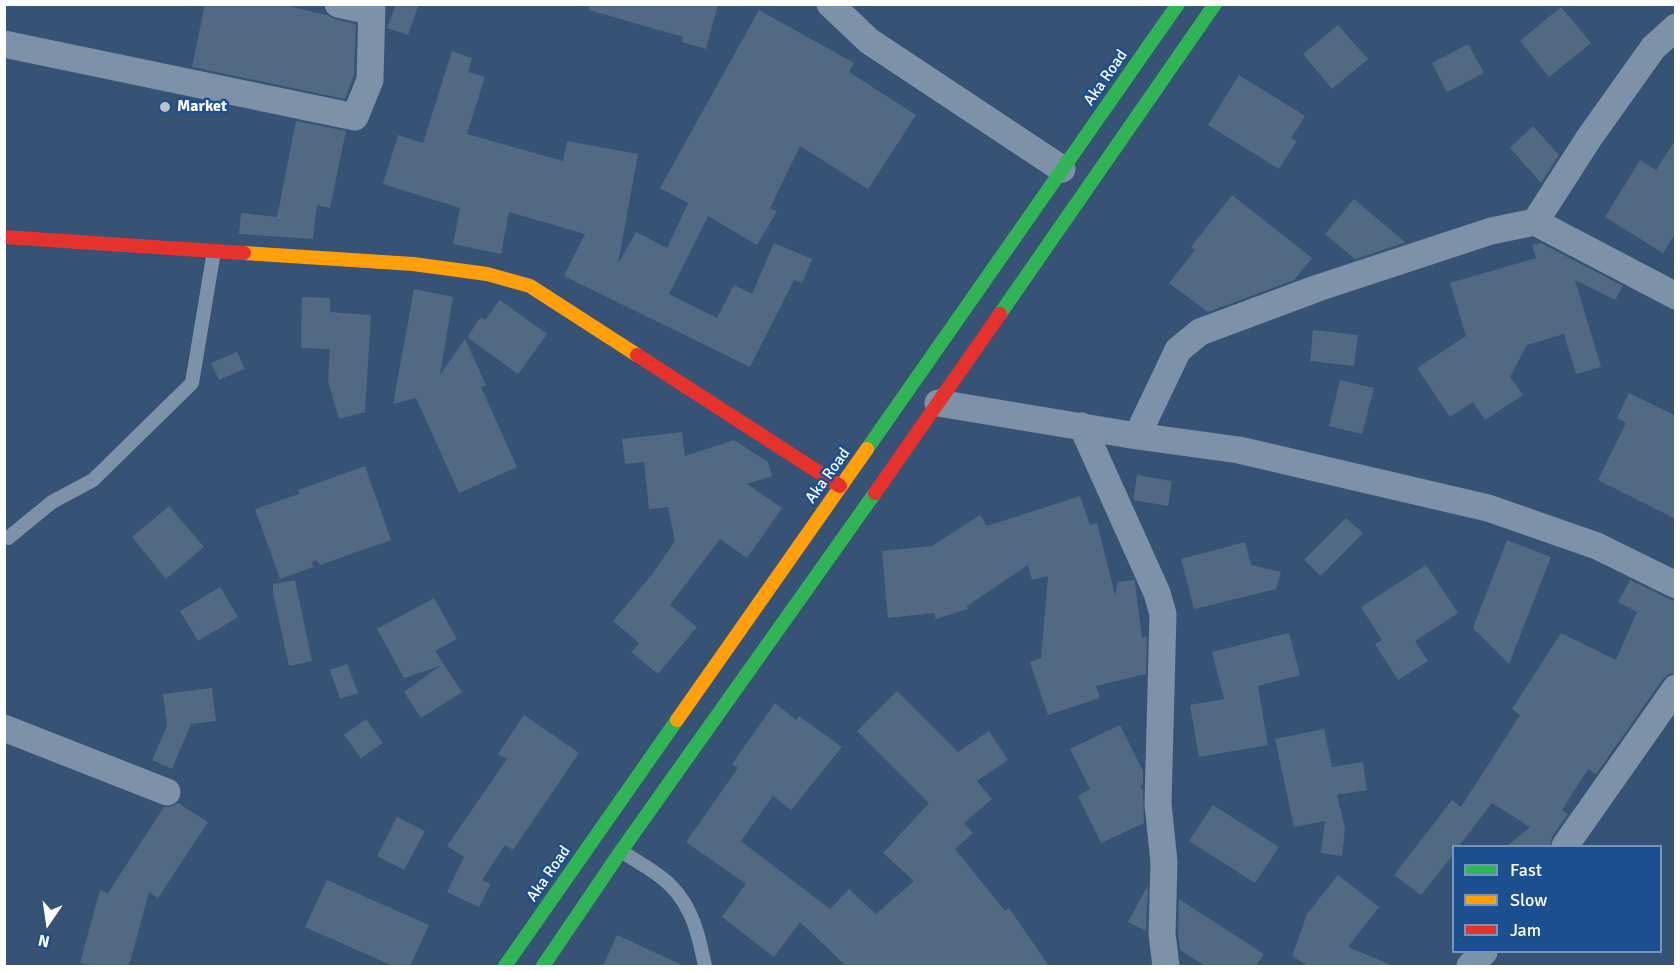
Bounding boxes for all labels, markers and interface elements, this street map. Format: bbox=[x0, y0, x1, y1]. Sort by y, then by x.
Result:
street label: Aka Road bbox=[1080, 46, 1132, 110]
place label: Market bbox=[177, 97, 227, 117]
marker: Market bbox=[158, 100, 172, 114]
street label: Aka Road bbox=[802, 445, 854, 507]
street label: Aka Road bbox=[523, 842, 575, 906]
legend bbox=[1452, 845, 1662, 953]
text: Fast bbox=[1510, 859, 1542, 881]
text: Slow bbox=[1510, 889, 1547, 911]
north arrow bbox=[18, 893, 78, 953]
text: Jam bbox=[1510, 919, 1541, 941]
text: N bbox=[36, 930, 52, 952]

